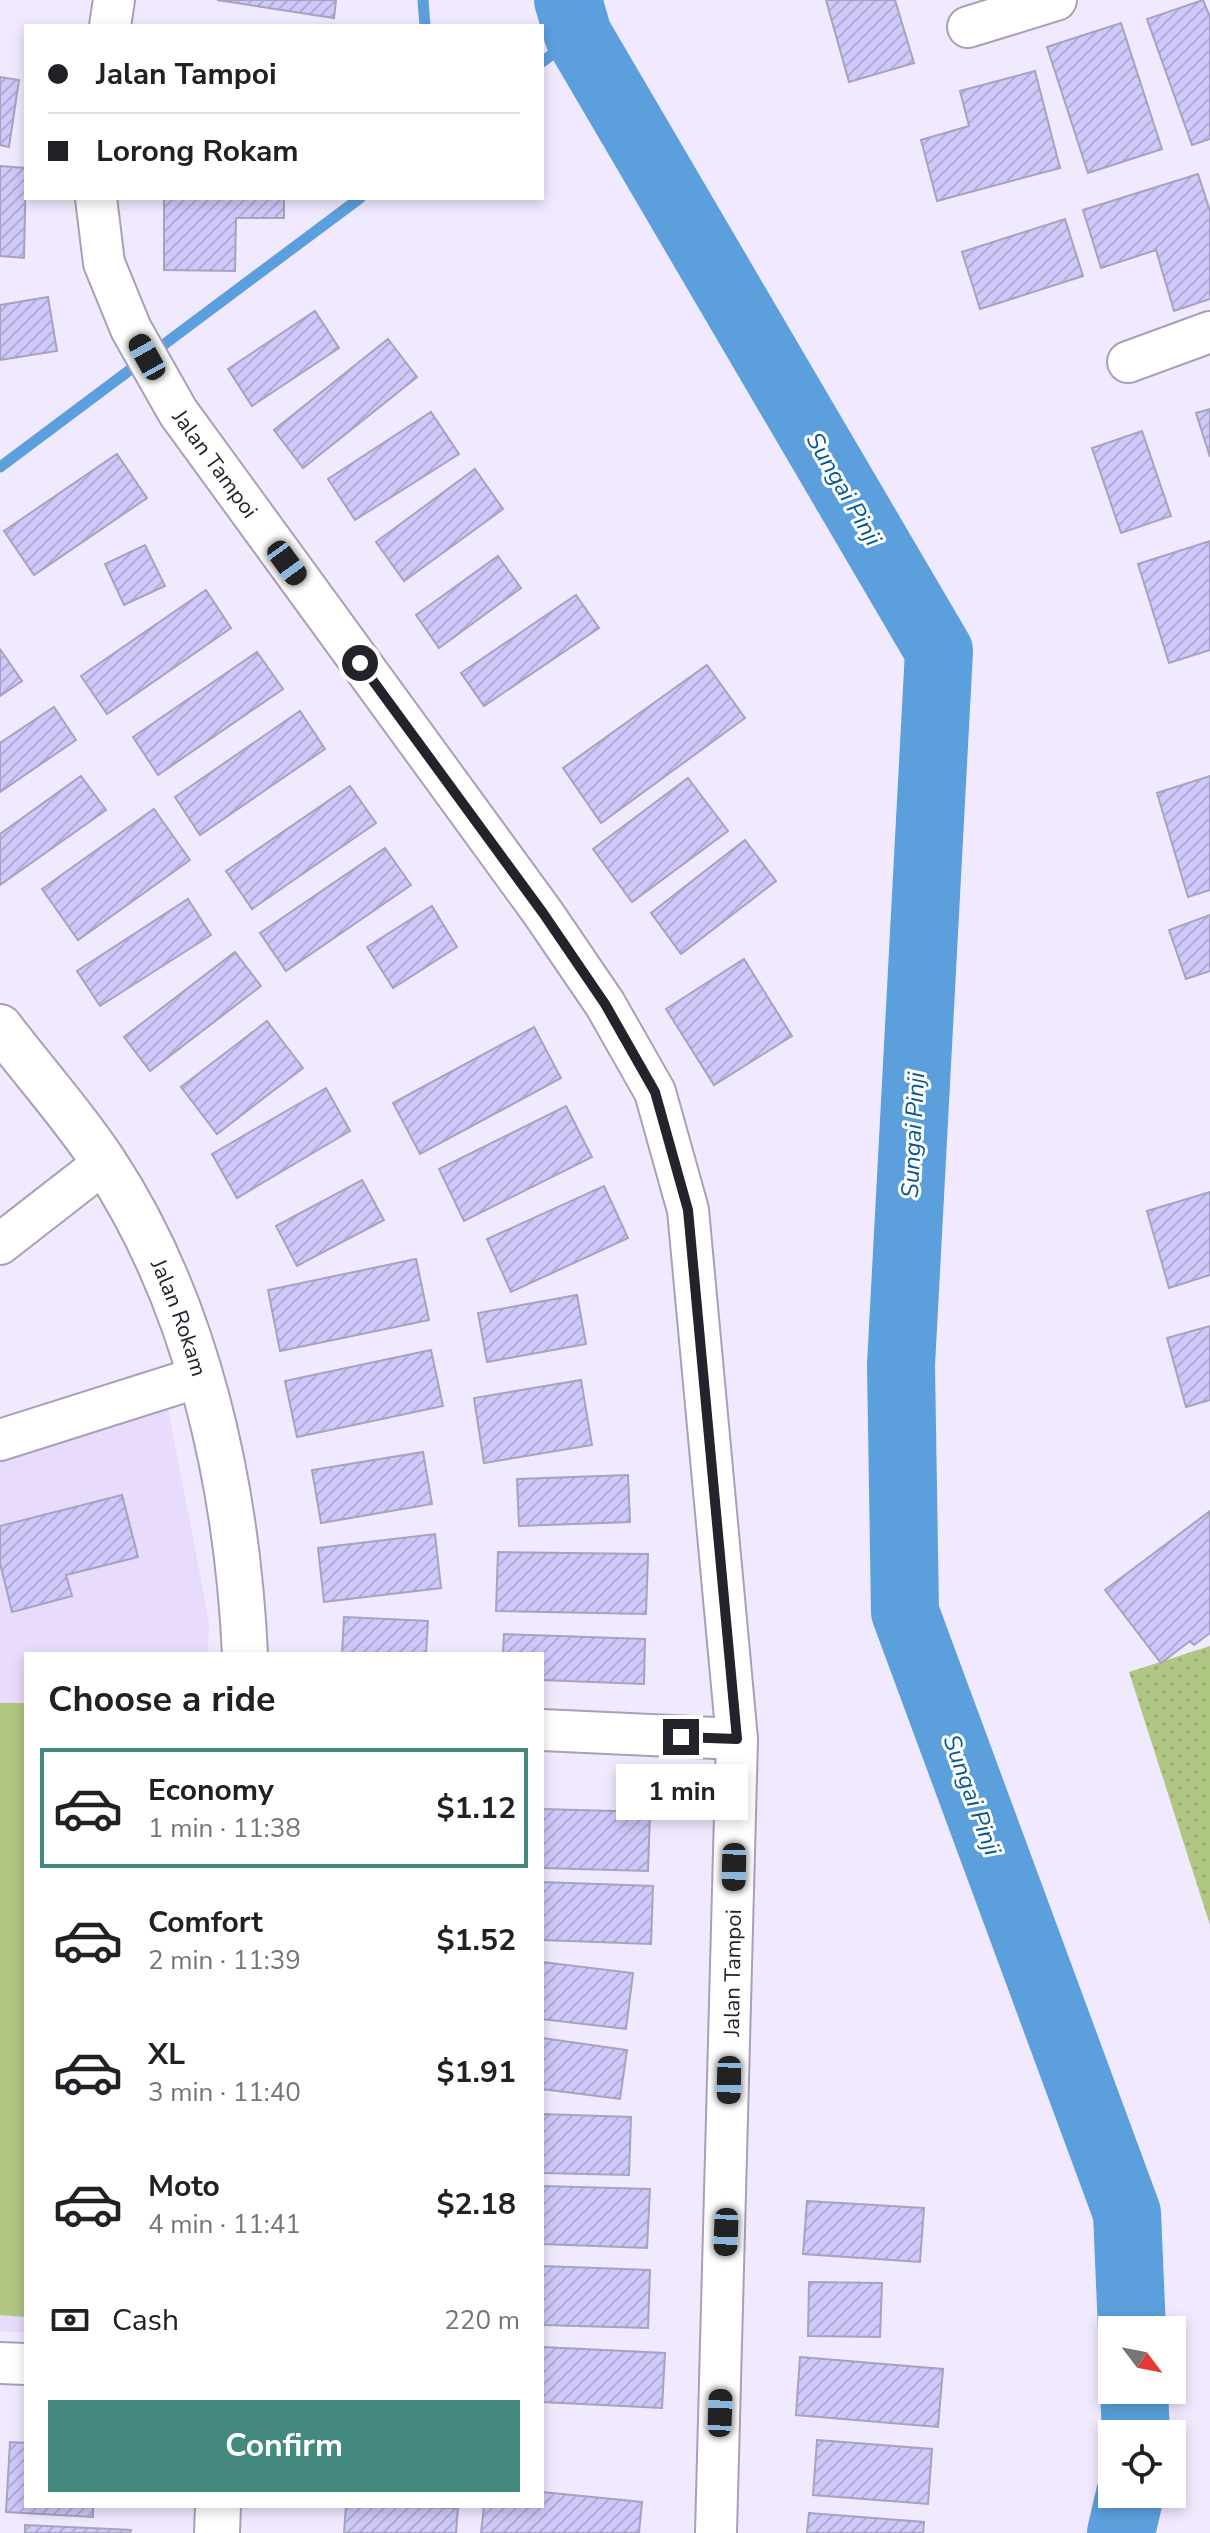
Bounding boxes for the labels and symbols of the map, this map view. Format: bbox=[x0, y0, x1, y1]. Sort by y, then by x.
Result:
car bbox=[125, 330, 169, 384]
street label: Jalan Tampoi bbox=[165, 403, 264, 524]
water label: Sungai Pinji bbox=[799, 426, 890, 552]
car bbox=[263, 537, 311, 589]
route start bbox=[342, 645, 378, 681]
water label: Sungai Pinji bbox=[894, 1071, 932, 1199]
street label: Jalan Rokam bbox=[143, 1253, 214, 1380]
route end bbox=[663, 1719, 699, 1755]
water label: Sungai Pinji bbox=[935, 1730, 1009, 1860]
callout: 1 min bbox=[615, 1765, 747, 1821]
car bbox=[722, 1843, 746, 1891]
street label: Jalan Tampoi bbox=[717, 1909, 749, 2038]
car bbox=[717, 2056, 741, 2104]
car bbox=[713, 2208, 739, 2256]
north arrow bbox=[1098, 2316, 1186, 2404]
car bbox=[707, 2389, 733, 2437]

